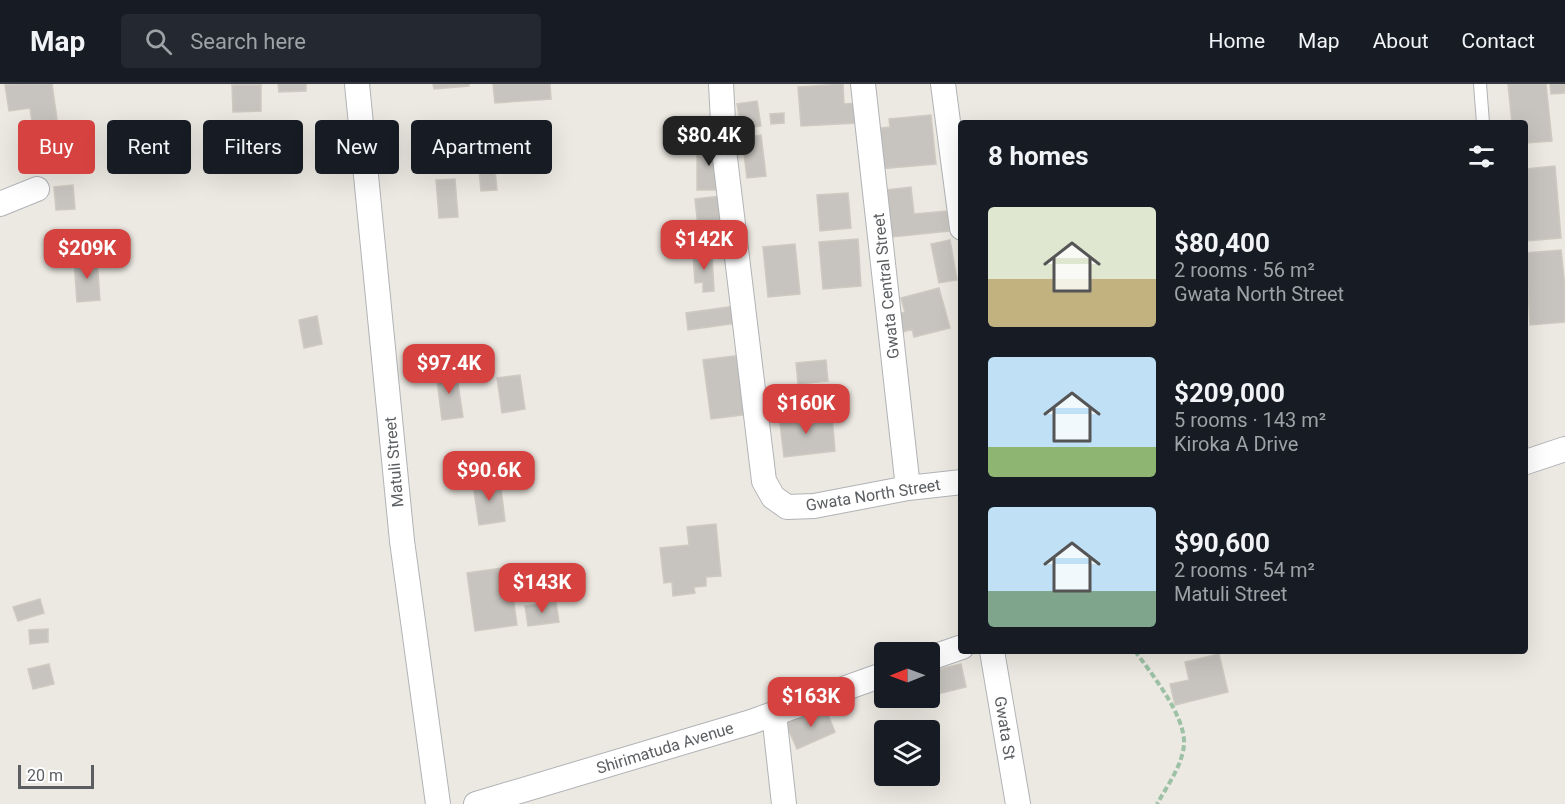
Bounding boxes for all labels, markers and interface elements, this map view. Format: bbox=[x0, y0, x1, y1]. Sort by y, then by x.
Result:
search box bbox=[121, 14, 541, 68]
text: Map bbox=[30, 25, 85, 58]
icon: search bbox=[142, 25, 175, 58]
text: Search here bbox=[190, 29, 306, 54]
text: Home bbox=[1209, 29, 1265, 53]
text: Map bbox=[1298, 29, 1340, 53]
text: About bbox=[1373, 29, 1429, 53]
text: Contact bbox=[1462, 29, 1535, 53]
pin: $80.4K bbox=[660, 116, 758, 167]
chip: Buy bbox=[18, 120, 95, 174]
chip: Rent bbox=[107, 120, 191, 174]
chip: Filters bbox=[203, 120, 303, 174]
chip: New bbox=[315, 120, 399, 174]
chip: Apartment bbox=[411, 120, 552, 174]
text: $80.4K bbox=[677, 123, 741, 147]
icon: filters bbox=[1465, 140, 1498, 173]
text: 8 homes bbox=[988, 141, 1089, 171]
street label: Gwata Central Street bbox=[869, 212, 903, 360]
pin: $142K bbox=[662, 220, 746, 271]
text: $142K bbox=[675, 227, 733, 251]
text: $80,400 bbox=[1174, 228, 1270, 258]
pin: $209K bbox=[45, 229, 129, 280]
icon: home bbox=[1036, 231, 1108, 303]
text: $209K bbox=[58, 236, 116, 260]
text: 2 rooms · 56 m² bbox=[1174, 258, 1315, 282]
text: Gwata North Street bbox=[1174, 282, 1344, 306]
pin: $97.4K bbox=[400, 344, 498, 395]
text: $97.4K bbox=[417, 351, 481, 375]
text: $209,000 bbox=[1174, 378, 1285, 408]
icon: home bbox=[1036, 381, 1108, 453]
pin: $160K bbox=[764, 384, 848, 435]
text: $160K bbox=[777, 391, 835, 415]
text: 5 rooms · 143 m² bbox=[1174, 408, 1326, 432]
street label: Matuli Street bbox=[381, 416, 407, 508]
text: Kiroka A Drive bbox=[1174, 432, 1298, 456]
pin: $90.6K bbox=[440, 451, 538, 502]
text: $90.6K bbox=[457, 458, 521, 482]
street label: Gwata North Street bbox=[804, 475, 942, 515]
text: $90,600 bbox=[1174, 528, 1270, 558]
icon: home bbox=[1036, 531, 1108, 603]
text: 2 rooms · 54 m² bbox=[1174, 558, 1315, 582]
pin: $143K bbox=[500, 563, 584, 614]
text: $143K bbox=[513, 570, 571, 594]
text: Matuli Street bbox=[1174, 582, 1287, 606]
north arrow bbox=[874, 642, 940, 708]
map controls bbox=[874, 642, 940, 786]
pin: $163K bbox=[769, 677, 853, 728]
text: $163K bbox=[782, 684, 840, 708]
street label: Gwata St bbox=[991, 695, 1019, 761]
street label: Shirimatuda Avenue bbox=[594, 718, 736, 778]
button: layers bbox=[874, 720, 940, 786]
scale bar bbox=[18, 762, 94, 790]
text: 20 m bbox=[27, 766, 63, 785]

